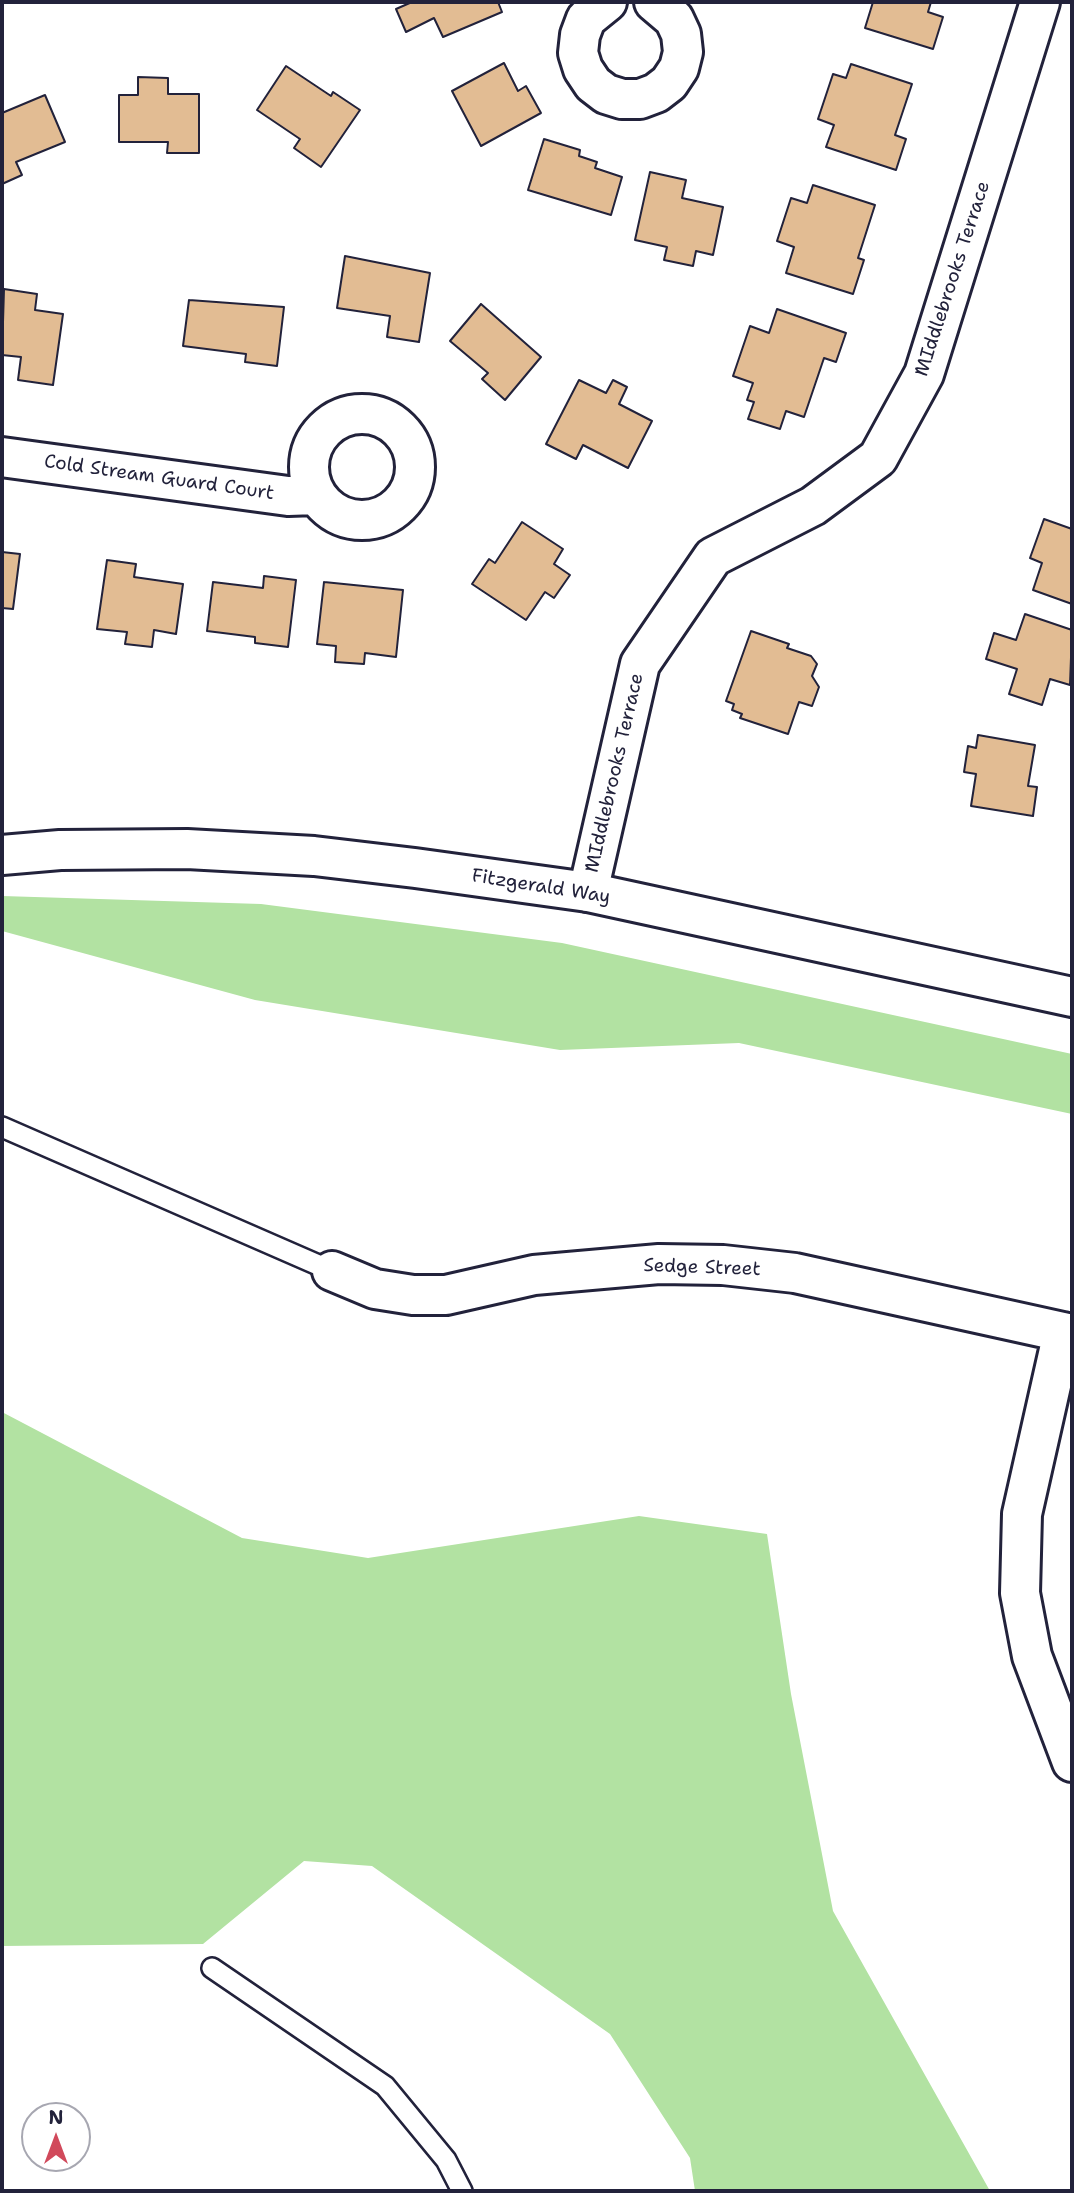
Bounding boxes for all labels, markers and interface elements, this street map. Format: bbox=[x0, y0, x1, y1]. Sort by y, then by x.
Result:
street label: MIddlebrooks Terrace bbox=[911, 178, 995, 380]
street label: Cold Stream Guard Court bbox=[43, 451, 275, 505]
street label: MIddlebrooks Terrace bbox=[581, 671, 649, 875]
street label: Fitzgerald Way bbox=[470, 865, 612, 909]
street label: Sedge Street bbox=[643, 1255, 761, 1281]
north arrow bbox=[21, 2102, 91, 2172]
text: N bbox=[48, 2105, 64, 2130]

